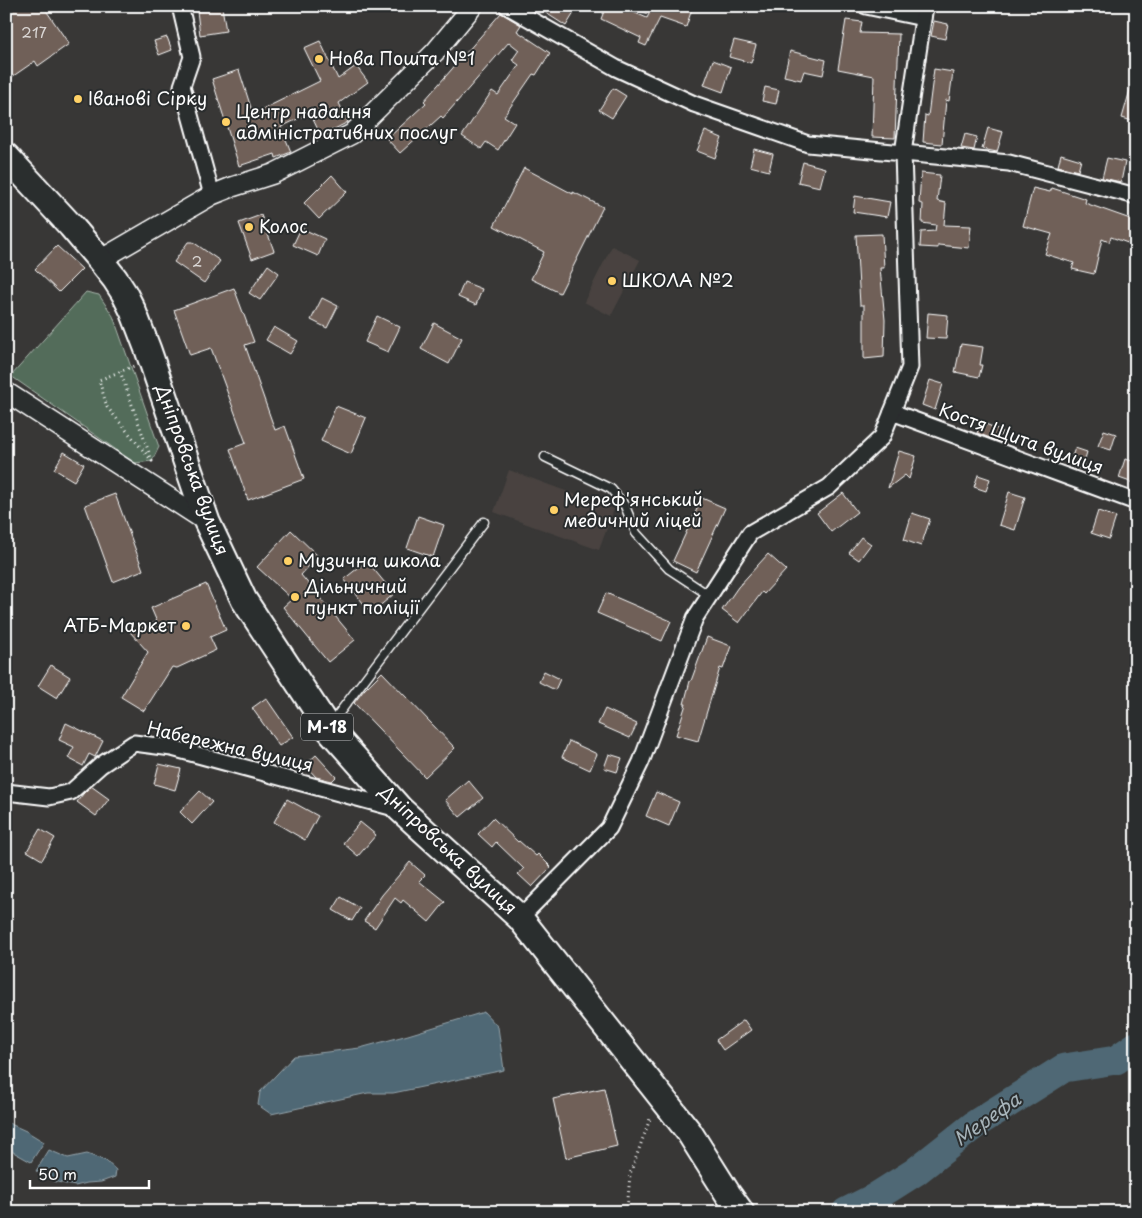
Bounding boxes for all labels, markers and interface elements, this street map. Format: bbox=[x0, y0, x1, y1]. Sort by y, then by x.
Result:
house number: 217 bbox=[21, 20, 47, 43]
place label: Нова Пошта №1 bbox=[329, 44, 475, 71]
marker: Нова Пошта №1 bbox=[313, 53, 325, 65]
place label: Іванові Сірку bbox=[88, 84, 207, 111]
marker: Іванові Сірку bbox=[72, 93, 84, 105]
place label: Центр надання адміністративних послуг bbox=[236, 97, 458, 145]
marker: Центр надання адміністративних послуг bbox=[220, 116, 232, 128]
place label: Колос bbox=[259, 212, 308, 239]
marker: Колос bbox=[243, 221, 255, 233]
house number: 2 bbox=[192, 249, 202, 272]
place label: ШКОЛА №2 bbox=[622, 266, 734, 293]
marker: ШКОЛА №2 bbox=[606, 275, 618, 287]
street label: Дніпровська вулиця bbox=[150, 379, 237, 559]
street label: Костя Щита вулиця bbox=[935, 395, 1108, 480]
place label: Мереф'янський медичний ліцей bbox=[564, 485, 703, 533]
marker: Мереф'янський медичний ліцей bbox=[548, 504, 560, 516]
place label: Музична школа bbox=[298, 546, 442, 573]
marker: Музична школа bbox=[282, 555, 294, 567]
place label: Дільничний пункт поліції bbox=[304, 572, 420, 620]
marker: Дільничний пункт поліції bbox=[289, 591, 301, 603]
place label: АТБ-Маркет bbox=[64, 611, 176, 638]
marker: АТБ-Маркет bbox=[180, 620, 192, 632]
street label: Набережна вулиця bbox=[145, 713, 316, 778]
road number: М-18 bbox=[301, 714, 353, 740]
street label: Дніпровська вулиця bbox=[373, 777, 524, 920]
water label: Мерефа bbox=[947, 1084, 1027, 1152]
scale bar bbox=[30, 1158, 149, 1190]
text: 50 m bbox=[38, 1162, 77, 1185]

